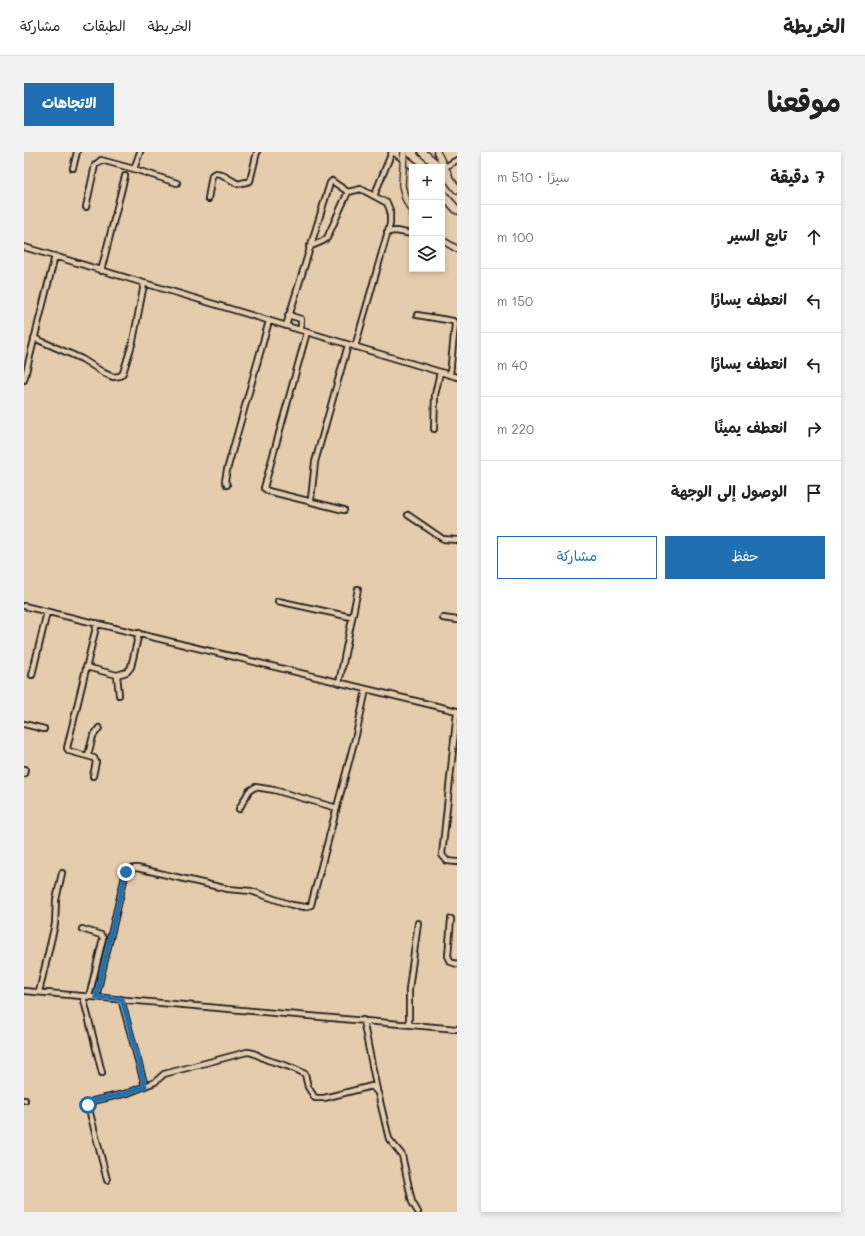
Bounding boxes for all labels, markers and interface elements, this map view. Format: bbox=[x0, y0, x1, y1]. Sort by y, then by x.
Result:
text: الخريطة bbox=[783, 13, 845, 38]
text: مشاركة bbox=[20, 16, 60, 35]
text: الطبقات bbox=[82, 16, 126, 35]
text: الخريطة bbox=[148, 16, 191, 35]
button: الاتجاهات bbox=[24, 83, 114, 126]
text: موقعنا bbox=[767, 83, 841, 119]
map controls bbox=[409, 164, 445, 272]
button: + bbox=[409, 164, 445, 200]
text: 7 دقيقة bbox=[770, 165, 825, 187]
text: سيرًا · 510 m bbox=[497, 168, 570, 185]
button: − bbox=[409, 200, 445, 236]
text: تابع السير bbox=[728, 225, 787, 245]
icon: ahead bbox=[803, 226, 825, 248]
text: 100 m bbox=[497, 228, 533, 245]
button: layers bbox=[409, 236, 445, 272]
text: انعطف يسارًا bbox=[711, 289, 787, 309]
icon: left bbox=[803, 290, 825, 312]
text: 150 m bbox=[497, 292, 533, 309]
text: انعطف يسارًا bbox=[711, 353, 787, 373]
icon: left bbox=[803, 354, 825, 376]
text: 40 m bbox=[497, 356, 527, 373]
text: انعطف يمينًا bbox=[715, 417, 787, 437]
icon: right bbox=[803, 418, 825, 440]
text: 220 m bbox=[497, 420, 534, 437]
text: الوصول إلى الوجهة bbox=[671, 481, 787, 501]
icon: arrive bbox=[803, 482, 825, 504]
button: مشاركة bbox=[497, 536, 657, 579]
button: حفظ bbox=[665, 536, 825, 579]
route end bbox=[117, 863, 135, 881]
route start bbox=[79, 1096, 97, 1114]

